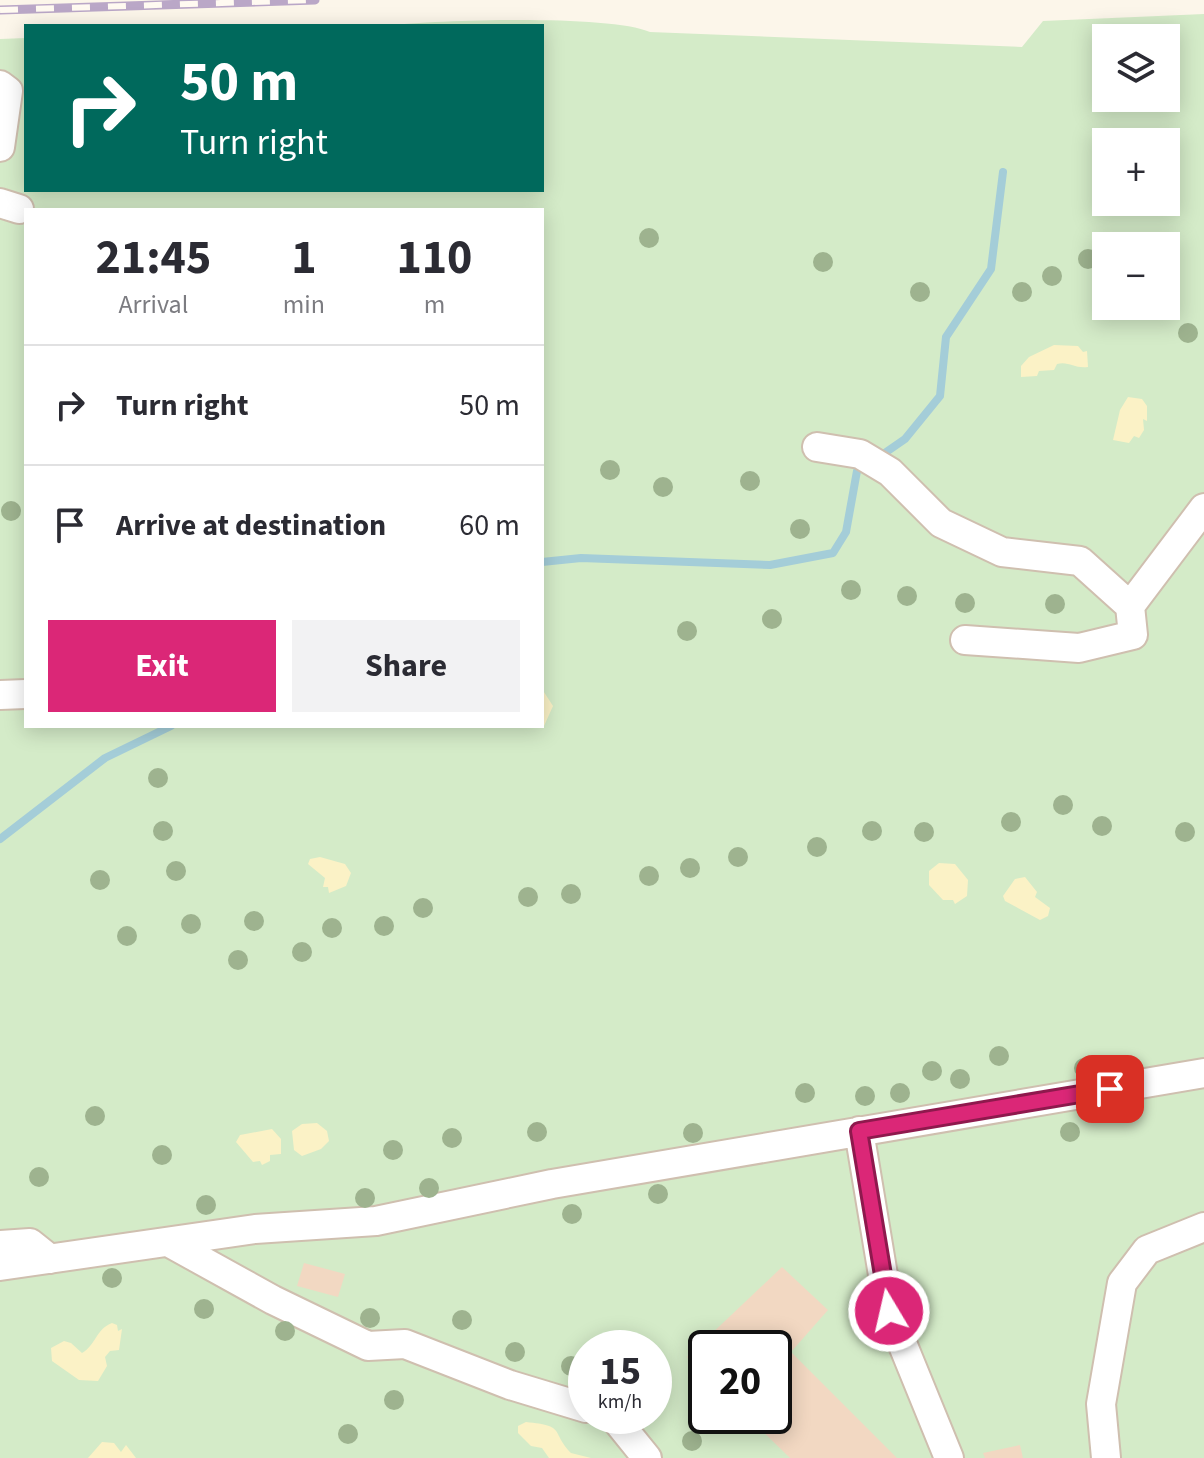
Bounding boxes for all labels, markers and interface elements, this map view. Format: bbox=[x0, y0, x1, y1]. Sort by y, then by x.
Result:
map controls bbox=[1092, 24, 1180, 320]
button: layers bbox=[1092, 24, 1180, 112]
text: 50 m bbox=[180, 43, 298, 122]
icon: right bbox=[48, 56, 152, 160]
text: Turn right bbox=[180, 117, 328, 168]
button: + bbox=[1092, 128, 1180, 216]
text: 21:45 bbox=[95, 224, 211, 292]
text: 1 bbox=[291, 224, 317, 292]
text: 110 bbox=[396, 224, 472, 292]
button: − bbox=[1092, 232, 1180, 320]
text: Arrival bbox=[118, 286, 188, 323]
text: min bbox=[283, 286, 325, 323]
text: m bbox=[424, 286, 445, 323]
icon: right bbox=[48, 383, 92, 427]
text: Turn right bbox=[116, 384, 248, 427]
text: 50 m bbox=[459, 384, 520, 427]
icon: arrive bbox=[48, 503, 92, 547]
text: Arrive at destination bbox=[116, 504, 386, 547]
text: 60 m bbox=[459, 504, 520, 547]
button: Exit bbox=[48, 620, 276, 712]
button: Share bbox=[292, 620, 520, 712]
pin bbox=[1076, 1055, 1144, 1123]
icon: arrive bbox=[1088, 1067, 1132, 1111]
position arrow bbox=[847, 1269, 931, 1353]
speed limit sign: 20 bbox=[688, 1330, 792, 1434]
text: 15 bbox=[599, 1343, 641, 1400]
text: km/h bbox=[598, 1388, 642, 1416]

